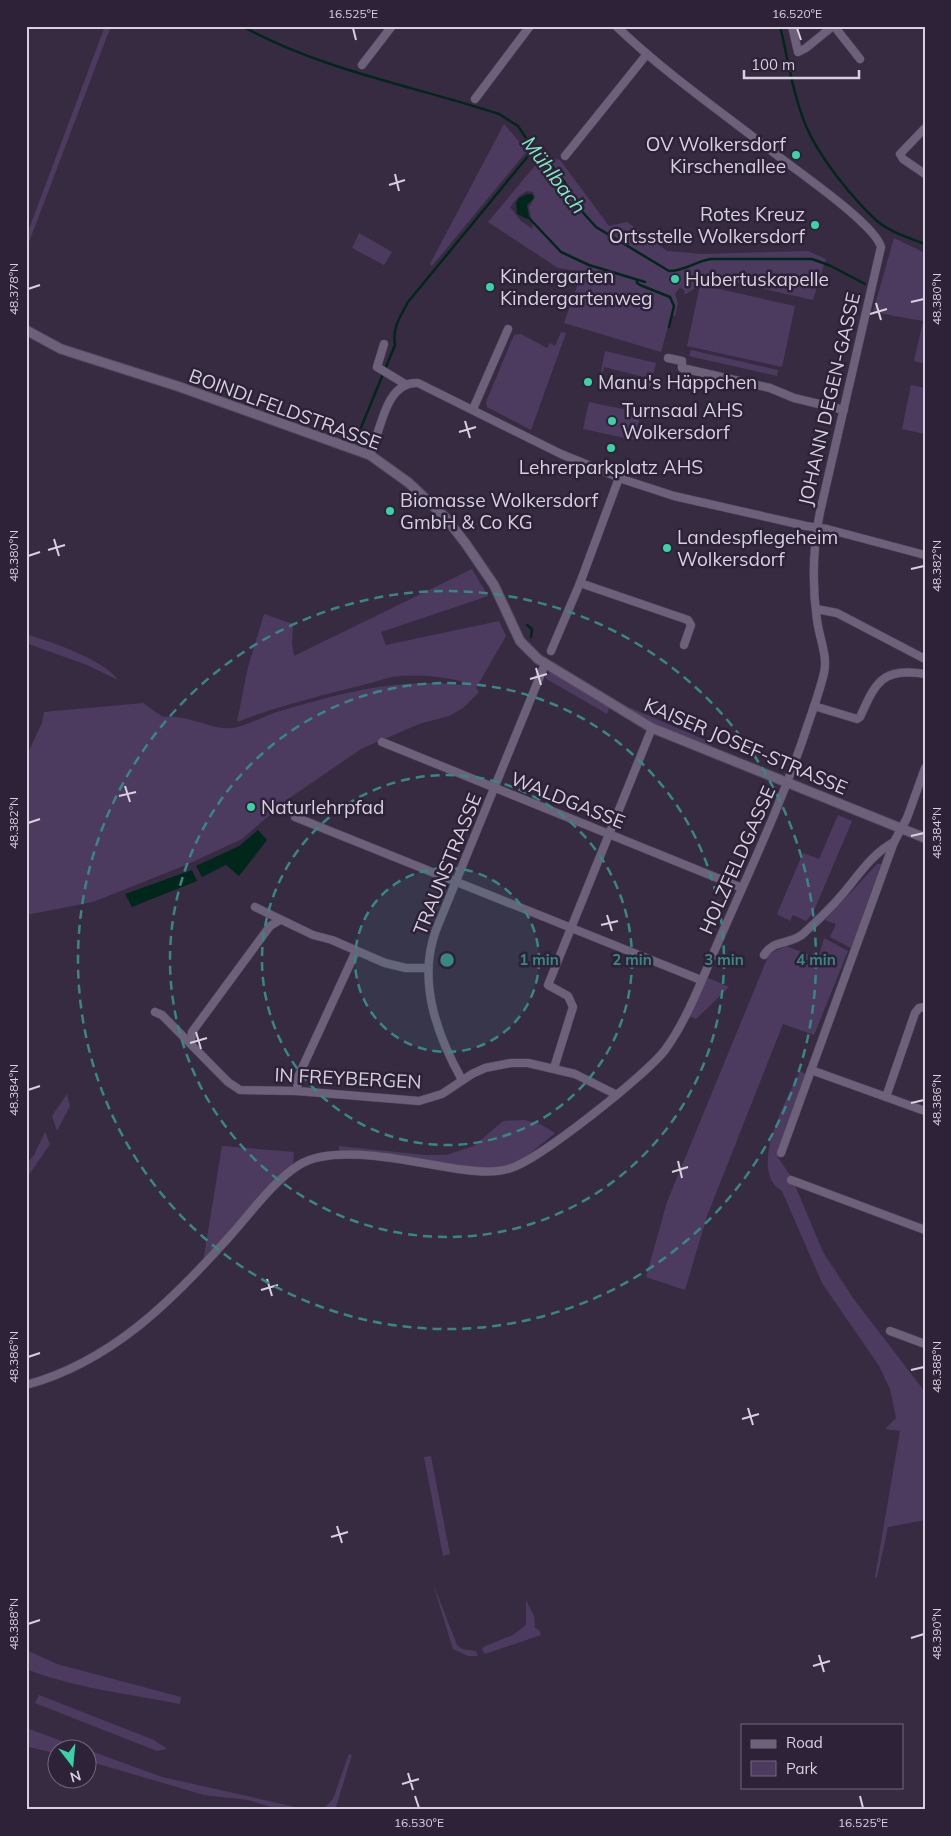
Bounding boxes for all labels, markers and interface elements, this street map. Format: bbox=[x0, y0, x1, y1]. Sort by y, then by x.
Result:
text: 16.525°E bbox=[328, 6, 378, 21]
text: 16.520°E bbox=[772, 6, 822, 21]
scale bar bbox=[744, 48, 858, 80]
text: 100 m bbox=[751, 55, 795, 74]
water label: Mühlbach bbox=[517, 131, 592, 218]
place label: OV Wolkersdorf Kirschenallee bbox=[646, 132, 787, 178]
marker: OV Wolkersdorf Kirschenallee bbox=[790, 149, 802, 161]
place label: Rotes Kreuz Ortsstelle Wolkersdorf bbox=[609, 202, 806, 248]
marker: Rotes Kreuz Ortsstelle Wolkersdorf bbox=[809, 219, 821, 231]
text: 48.378°N bbox=[6, 263, 21, 315]
place label: Kindergarten Kindergartenweg bbox=[500, 264, 653, 310]
place label: Hubertuskapelle bbox=[685, 267, 829, 291]
marker: Hubertuskapelle bbox=[669, 273, 681, 285]
text: 48.380°N bbox=[929, 273, 944, 325]
marker: Kindergarten Kindergartenweg bbox=[484, 281, 496, 293]
street label: JOHANN DEGEN-GASSE bbox=[793, 290, 865, 508]
street label: BOINDLFELDSTRASSE bbox=[186, 363, 384, 455]
place label: Manu's Häppchen bbox=[598, 370, 757, 394]
marker: Manu's Häppchen bbox=[582, 376, 594, 388]
place label: Turnsaal AHS Wolkersdorf bbox=[622, 398, 743, 444]
marker: Turnsaal AHS Wolkersdorf bbox=[606, 415, 618, 427]
marker: Lehrerparkplatz AHS bbox=[605, 442, 617, 454]
place label: Lehrerparkplatz AHS bbox=[519, 455, 703, 479]
place label: Biomasse Wolkersdorf GmbH & Co KG bbox=[400, 488, 599, 534]
marker: Biomasse Wolkersdorf GmbH & Co KG bbox=[384, 505, 396, 517]
place label: Landespflegeheim Wolkersdorf bbox=[677, 525, 838, 571]
text: 48.380°N bbox=[6, 530, 21, 582]
text: 48.382°N bbox=[929, 540, 944, 592]
marker: Landespflegeheim Wolkersdorf bbox=[661, 542, 673, 554]
street label: KAISER JOSEF-STRASSE bbox=[641, 692, 851, 800]
street label: WALDGASSE bbox=[507, 766, 629, 834]
street label: HOLZFELDGASSE bbox=[694, 782, 780, 938]
street label: TRAUNSTRASSE bbox=[408, 790, 486, 938]
place label: Naturlehrpfad bbox=[261, 795, 384, 819]
text: 48.382°N bbox=[6, 797, 21, 849]
marker: Naturlehrpfad bbox=[245, 801, 257, 813]
text: 48.384°N bbox=[929, 807, 944, 859]
text: 1 min bbox=[519, 950, 559, 969]
text: 2 min bbox=[612, 950, 652, 969]
text: 3 min bbox=[704, 950, 744, 969]
text: 4 min bbox=[796, 950, 836, 969]
centre of rings bbox=[438, 951, 456, 969]
street label: IN FREYBERGEN bbox=[274, 1062, 422, 1094]
text: 48.384°N bbox=[6, 1064, 21, 1116]
text: 48.386°N bbox=[929, 1074, 944, 1126]
text: 48.386°N bbox=[6, 1331, 21, 1383]
text: 48.388°N bbox=[929, 1341, 944, 1393]
text: 48.388°N bbox=[6, 1598, 21, 1650]
text: 48.390°N bbox=[929, 1608, 944, 1660]
legend bbox=[741, 1724, 904, 1788]
text: Road bbox=[786, 1733, 823, 1752]
north arrow bbox=[48, 1738, 98, 1788]
text: Park bbox=[786, 1759, 818, 1778]
text: N bbox=[68, 1766, 83, 1787]
text: 16.530°E bbox=[394, 1815, 444, 1830]
text: 16.525°E bbox=[838, 1815, 888, 1830]

